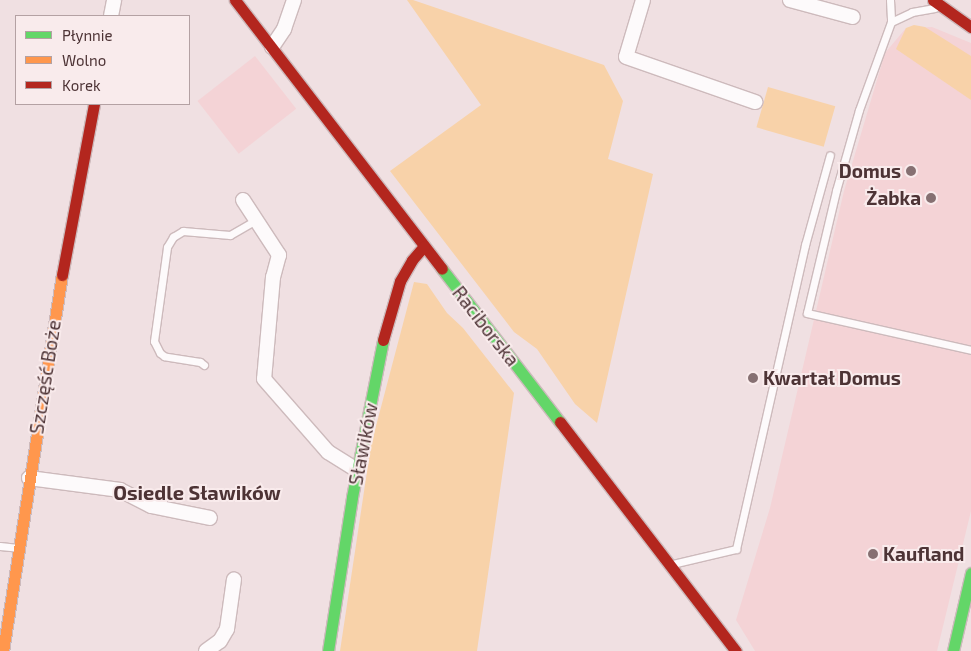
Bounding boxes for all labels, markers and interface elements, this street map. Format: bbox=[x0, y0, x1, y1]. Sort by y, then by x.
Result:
legend bbox=[15, 15, 190, 105]
text: Płynnie bbox=[62, 26, 113, 44]
text: Wolno bbox=[62, 51, 106, 69]
text: Korek bbox=[62, 76, 101, 94]
place label: Domus bbox=[839, 160, 901, 182]
marker: Domus bbox=[905, 165, 917, 177]
place label: Żabka bbox=[866, 187, 921, 209]
marker: Żabka bbox=[925, 192, 937, 204]
street label: Raciborska bbox=[448, 281, 524, 371]
street label: Szczęść Boże bbox=[25, 318, 65, 436]
place label: Kwartał Domus bbox=[763, 367, 901, 389]
marker: Kwartał Domus bbox=[747, 372, 759, 384]
street label: Sławików bbox=[344, 401, 382, 487]
district label: Osiedle Sławików bbox=[113, 480, 281, 504]
place label: Kaufland bbox=[883, 543, 964, 565]
marker: Kaufland bbox=[867, 548, 879, 560]

